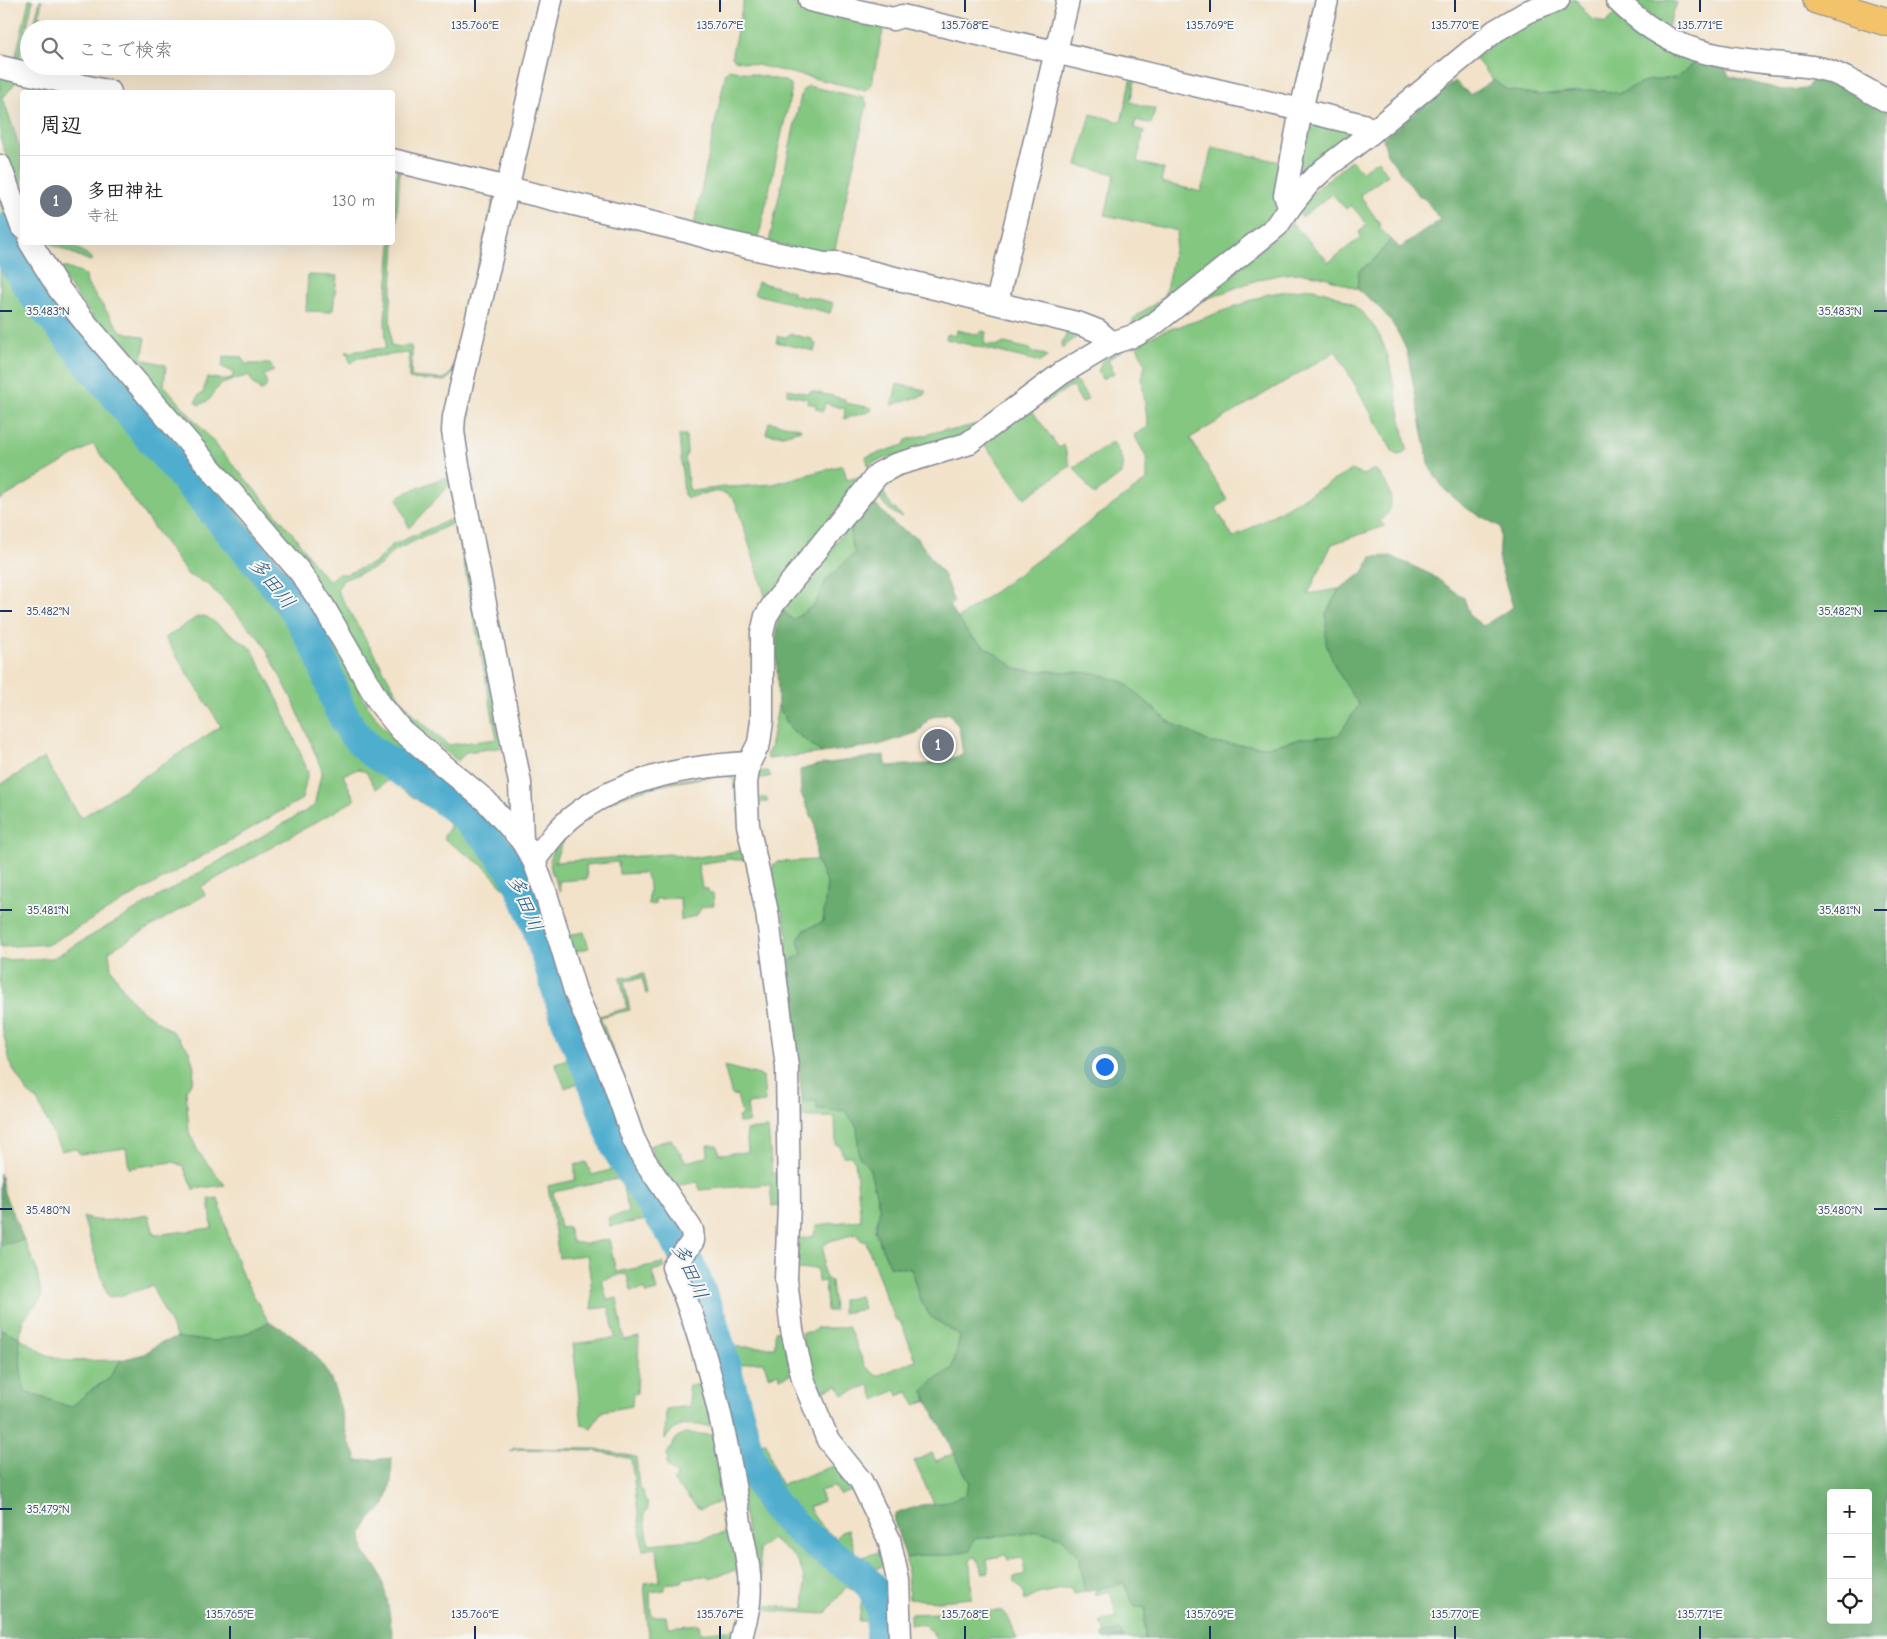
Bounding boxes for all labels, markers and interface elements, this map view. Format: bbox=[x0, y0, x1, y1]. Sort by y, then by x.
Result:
text: 135.766°E bbox=[451, 18, 499, 32]
text: 135.767°E bbox=[696, 18, 744, 32]
text: 135.768°E bbox=[941, 18, 989, 32]
text: 135.769°E bbox=[1186, 18, 1234, 32]
text: 135.770°E bbox=[1431, 18, 1479, 32]
text: 135.771°E bbox=[1677, 18, 1723, 32]
search box bbox=[20, 20, 395, 75]
icon: search bbox=[38, 34, 66, 62]
text: ここで検索 bbox=[78, 39, 173, 61]
text: 周辺 bbox=[40, 113, 82, 137]
text: 多田神社 bbox=[87, 180, 163, 202]
text: 1 bbox=[53, 192, 59, 210]
text: 130 m bbox=[332, 192, 375, 210]
text: 寺社 bbox=[87, 207, 119, 225]
text: 35.483°N bbox=[26, 304, 70, 318]
text: 35.483°N bbox=[1818, 304, 1862, 318]
water label: 多田川 bbox=[244, 552, 300, 614]
text: 35.482°N bbox=[26, 604, 70, 618]
text: 35.482°N bbox=[1818, 604, 1862, 618]
pin: 1 bbox=[922, 726, 954, 764]
water label: 多田川 bbox=[503, 871, 547, 935]
text: 35.481°N bbox=[27, 903, 69, 917]
text: 35.481°N bbox=[1819, 903, 1861, 917]
your location bbox=[1092, 1054, 1118, 1080]
text: 35.480°N bbox=[26, 1203, 70, 1217]
text: 35.480°N bbox=[1818, 1203, 1862, 1217]
water label: 多田川 bbox=[667, 1239, 713, 1303]
map controls bbox=[1827, 1489, 1872, 1624]
button: + bbox=[1827, 1489, 1872, 1534]
text: 35.479°N bbox=[26, 1502, 70, 1516]
button: − bbox=[1827, 1534, 1872, 1579]
button: locate bbox=[1827, 1579, 1872, 1624]
text: 135.765°E bbox=[206, 1607, 254, 1621]
text: 135.766°E bbox=[451, 1607, 499, 1621]
text: 135.767°E bbox=[696, 1607, 744, 1621]
text: 135.768°E bbox=[941, 1607, 989, 1621]
text: 135.769°E bbox=[1186, 1607, 1234, 1621]
text: 135.770°E bbox=[1431, 1607, 1479, 1621]
text: 135.771°E bbox=[1677, 1607, 1723, 1621]

